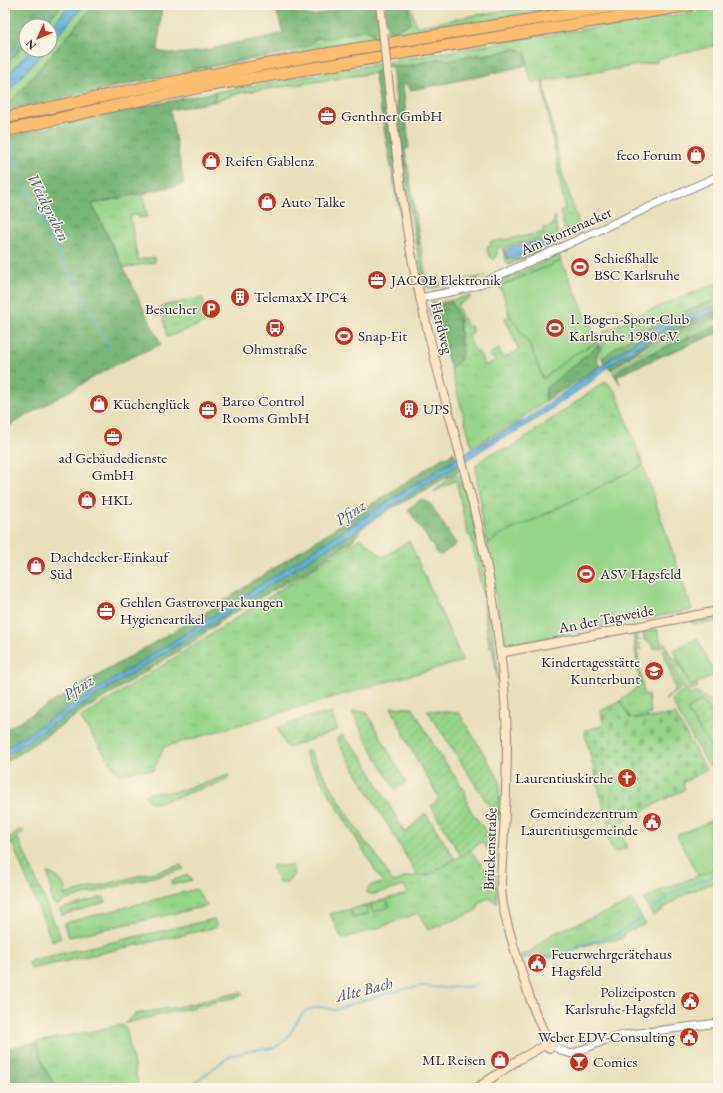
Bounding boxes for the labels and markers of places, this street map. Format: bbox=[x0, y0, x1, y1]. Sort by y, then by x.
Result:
office icon: Genthner GmbH bbox=[316, 105, 338, 127]
place label: Genthner GmbH bbox=[341, 106, 442, 125]
shop icon: feco Forum bbox=[685, 144, 707, 166]
place label: feco Forum bbox=[616, 145, 682, 164]
shop icon: Reifen Gablenz bbox=[200, 150, 222, 172]
place label: Reifen Gablenz bbox=[225, 151, 314, 170]
shop icon: Auto Talke bbox=[256, 191, 278, 213]
place label: Auto Talke bbox=[280, 192, 346, 211]
place label: Schießhalle BSC Karlsruhe bbox=[594, 248, 680, 284]
sports icon: Schießhalle BSC Karlsruhe bbox=[569, 256, 591, 278]
office icon: JACOB Elektronik bbox=[366, 269, 388, 291]
place label: JACOB Elektronik bbox=[389, 270, 502, 289]
building icon: TelemaxX IPC4 bbox=[229, 286, 251, 308]
place label: TelemaxX IPC4 bbox=[254, 287, 348, 306]
parking icon: Besucher bbox=[200, 298, 222, 320]
place label: Besucher bbox=[145, 299, 197, 318]
place label: 1. Bogen-Sport-Club Karlsruhe 1980 e.V. bbox=[569, 309, 689, 345]
bus stop icon: Ohmstraße bbox=[264, 317, 286, 339]
sports icon: 1. Bogen-Sport-Club Karlsruhe 1980 e.V. bbox=[544, 317, 566, 339]
sports icon: Snap-Fit bbox=[333, 325, 355, 347]
place label: Snap-Fit bbox=[358, 326, 407, 345]
place label: Ohmstraße bbox=[243, 339, 308, 358]
place label: Barco Control Rooms GmbH bbox=[222, 391, 310, 427]
shop icon: Küchenglück bbox=[88, 393, 110, 415]
place label: Küchenglück bbox=[113, 394, 191, 413]
building icon: UPS bbox=[398, 398, 420, 420]
office icon: Barco Control Rooms GmbH bbox=[197, 399, 219, 421]
place label: UPS bbox=[423, 399, 449, 418]
office icon: ad Gebäudedienste GmbH bbox=[102, 426, 124, 448]
place label: ad Gebäudedienste GmbH bbox=[59, 448, 167, 484]
shop icon: HKL bbox=[76, 489, 98, 511]
place label: HKL bbox=[101, 490, 132, 509]
place label: Dachdecker-Einkauf Süd bbox=[50, 547, 171, 583]
shop icon: Dachdecker-Einkauf Süd bbox=[25, 555, 47, 577]
sports icon: ASV Hagsfeld bbox=[575, 563, 597, 585]
place label: ASV Hagsfeld bbox=[599, 564, 682, 583]
place label: Gehlen Gastroverpackungen Hygieneartikel bbox=[120, 592, 283, 628]
office icon: Gehlen Gastroverpackungen Hygieneartikel bbox=[95, 600, 117, 622]
place label: Kindertagesstätte Kunterbunt bbox=[541, 652, 640, 688]
school or university icon: Kindertagesstätte Kunterbunt bbox=[643, 660, 665, 682]
church icon: Laurentiuskirche bbox=[616, 767, 638, 789]
place label: Laurentiuskirche bbox=[515, 768, 613, 787]
place label: Gemeindezentrum Laurentiusgemeinde bbox=[521, 803, 638, 839]
public building icon: Gemeindezentrum Laurentiusgemeinde bbox=[641, 811, 663, 833]
place label: Feuerwehrgerätehaus Hagsfeld bbox=[551, 944, 672, 980]
public building icon: Feuerwehrgerätehaus Hagsfeld bbox=[526, 952, 548, 974]
place label: Polizeiposten Karlsruhe-Hagsfeld bbox=[565, 982, 676, 1018]
public building icon: Polizeiposten Karlsruhe-Hagsfeld bbox=[679, 990, 701, 1012]
public building icon: Weber EDV-Consulting bbox=[678, 1026, 700, 1048]
place label: Weber EDV-Consulting bbox=[538, 1027, 675, 1046]
shop icon: ML Reisen bbox=[489, 1049, 511, 1071]
place label: ML Reisen bbox=[422, 1050, 486, 1069]
bar icon: Comics bbox=[568, 1051, 590, 1073]
place label: Comics bbox=[593, 1052, 638, 1071]

